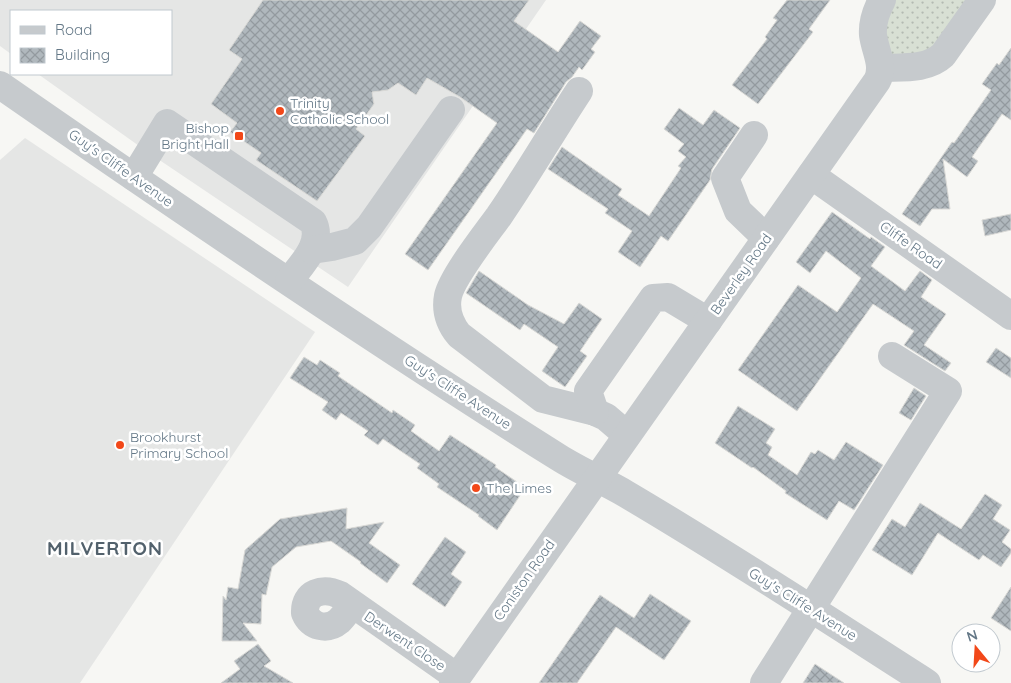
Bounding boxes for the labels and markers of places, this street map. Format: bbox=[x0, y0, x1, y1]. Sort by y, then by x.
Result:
place label: Trinity Catholic School bbox=[290, 94, 389, 128]
marker: Trinity Catholic School bbox=[274, 105, 286, 117]
place label: Bishop Bright Hall bbox=[161, 119, 229, 153]
marker: Bishop Bright Hall bbox=[233, 130, 245, 142]
place label: Brookhurst Primary School bbox=[130, 428, 228, 462]
marker: Brookhurst Primary School bbox=[114, 439, 126, 451]
place label: The Limes bbox=[486, 479, 552, 497]
marker: The Limes bbox=[470, 482, 482, 494]

